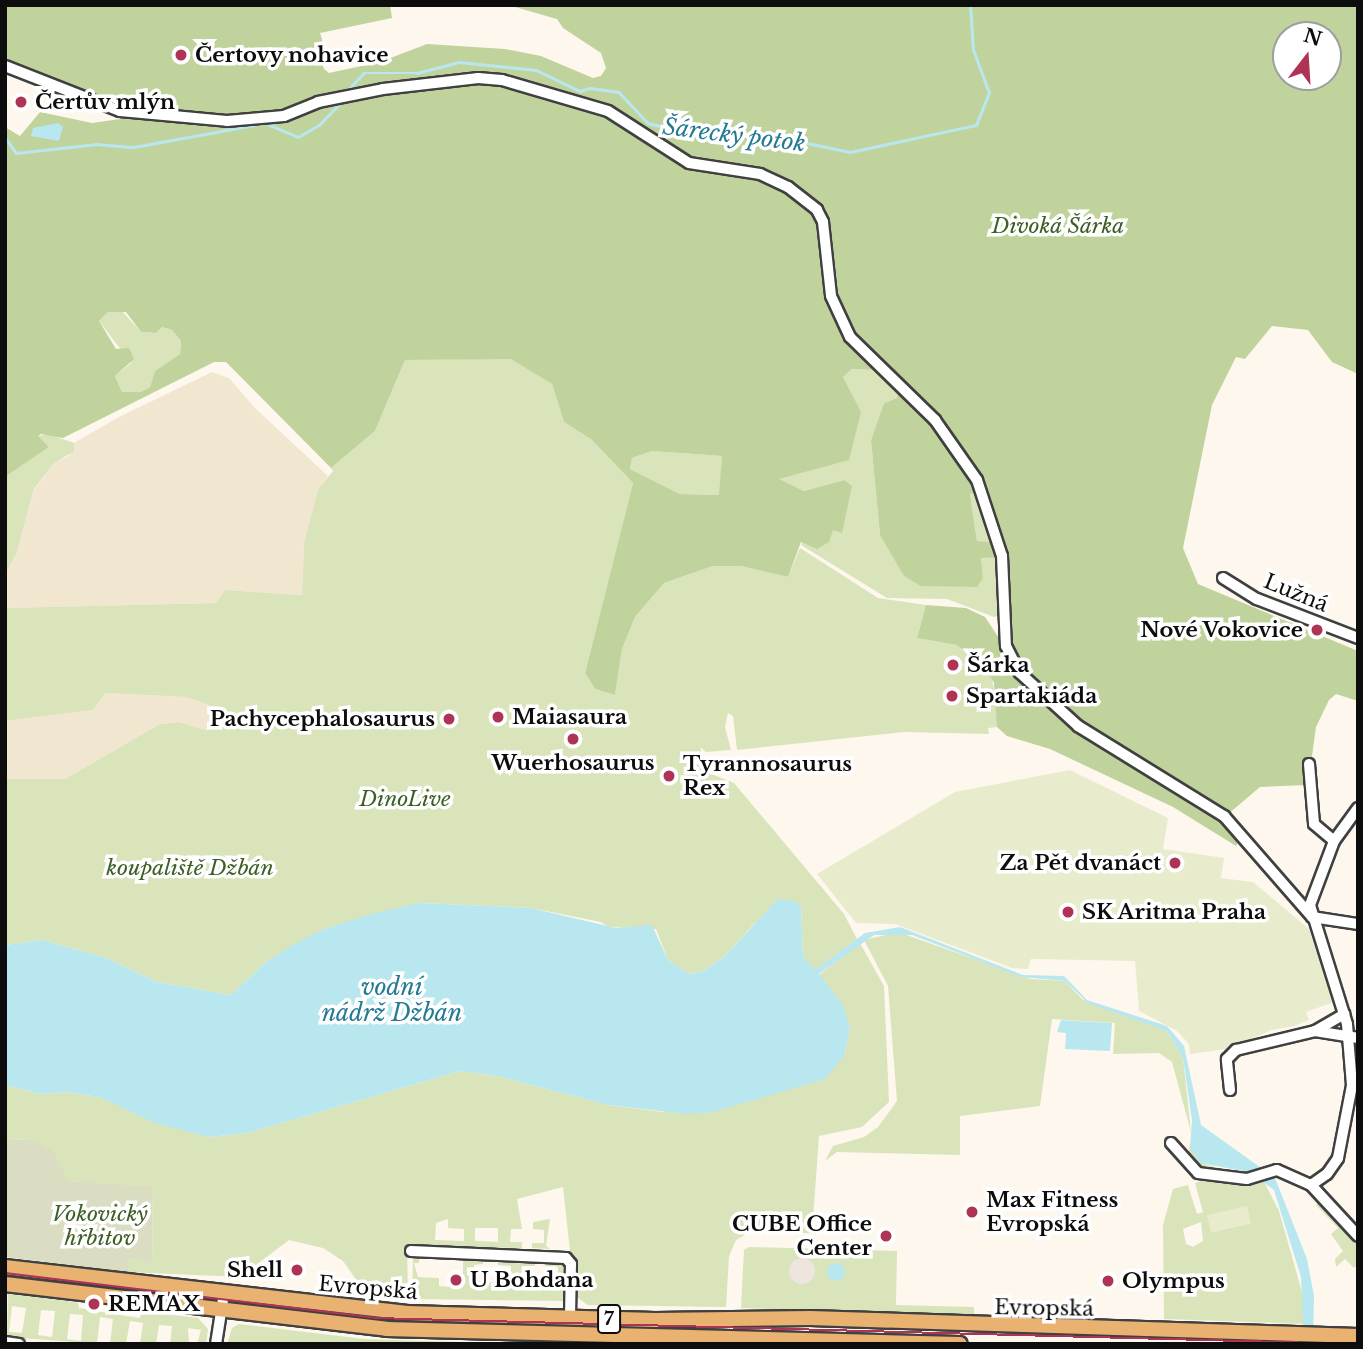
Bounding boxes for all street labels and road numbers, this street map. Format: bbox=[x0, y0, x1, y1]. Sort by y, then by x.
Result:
street label: Lužná bbox=[1260, 569, 1332, 617]
street label: Evropská bbox=[317, 1271, 419, 1305]
street label: Evropská bbox=[994, 1295, 1094, 1321]
road number: 7 bbox=[597, 1303, 621, 1334]

